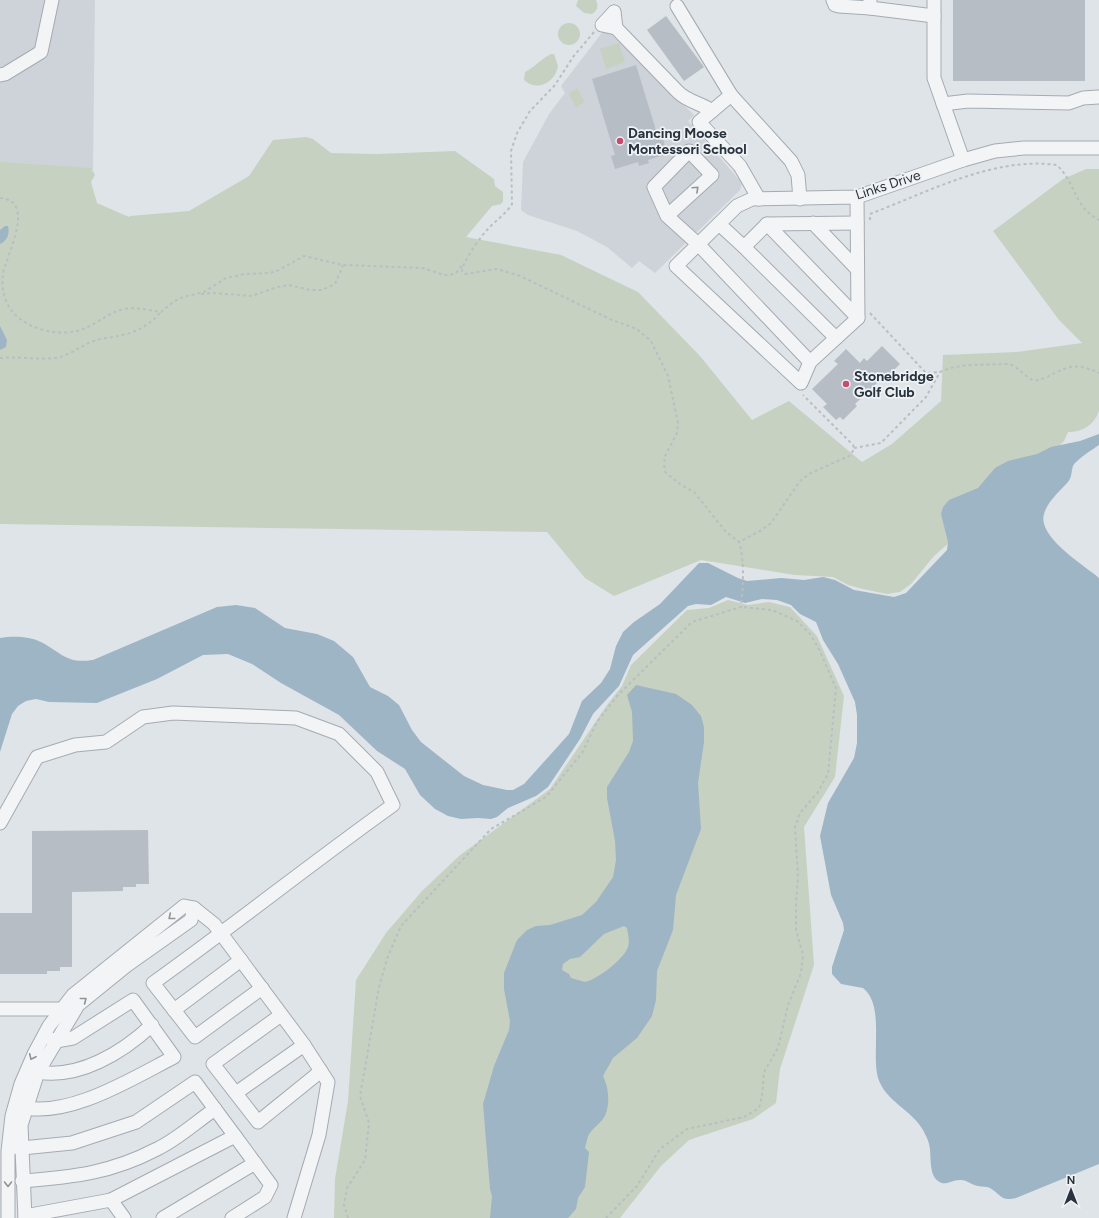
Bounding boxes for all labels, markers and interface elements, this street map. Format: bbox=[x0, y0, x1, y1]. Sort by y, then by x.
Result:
place label: Dancing Moose Montessori School bbox=[628, 125, 747, 158]
marker: Dancing Moose Montessori School bbox=[615, 136, 625, 146]
street label: Links Drive bbox=[853, 166, 923, 204]
one-way arrow bbox=[691, 187, 699, 194]
place label: Stonebridge Golf Club bbox=[854, 368, 934, 401]
marker: Stonebridge Golf Club bbox=[841, 379, 851, 389]
one-way arrow bbox=[168, 912, 175, 919]
one-way arrow bbox=[80, 997, 87, 1004]
one-way arrow bbox=[29, 1053, 37, 1061]
north arrow bbox=[1051, 1170, 1091, 1210]
text: N bbox=[1067, 1174, 1075, 1187]
one-way arrow bbox=[4, 1181, 12, 1187]

